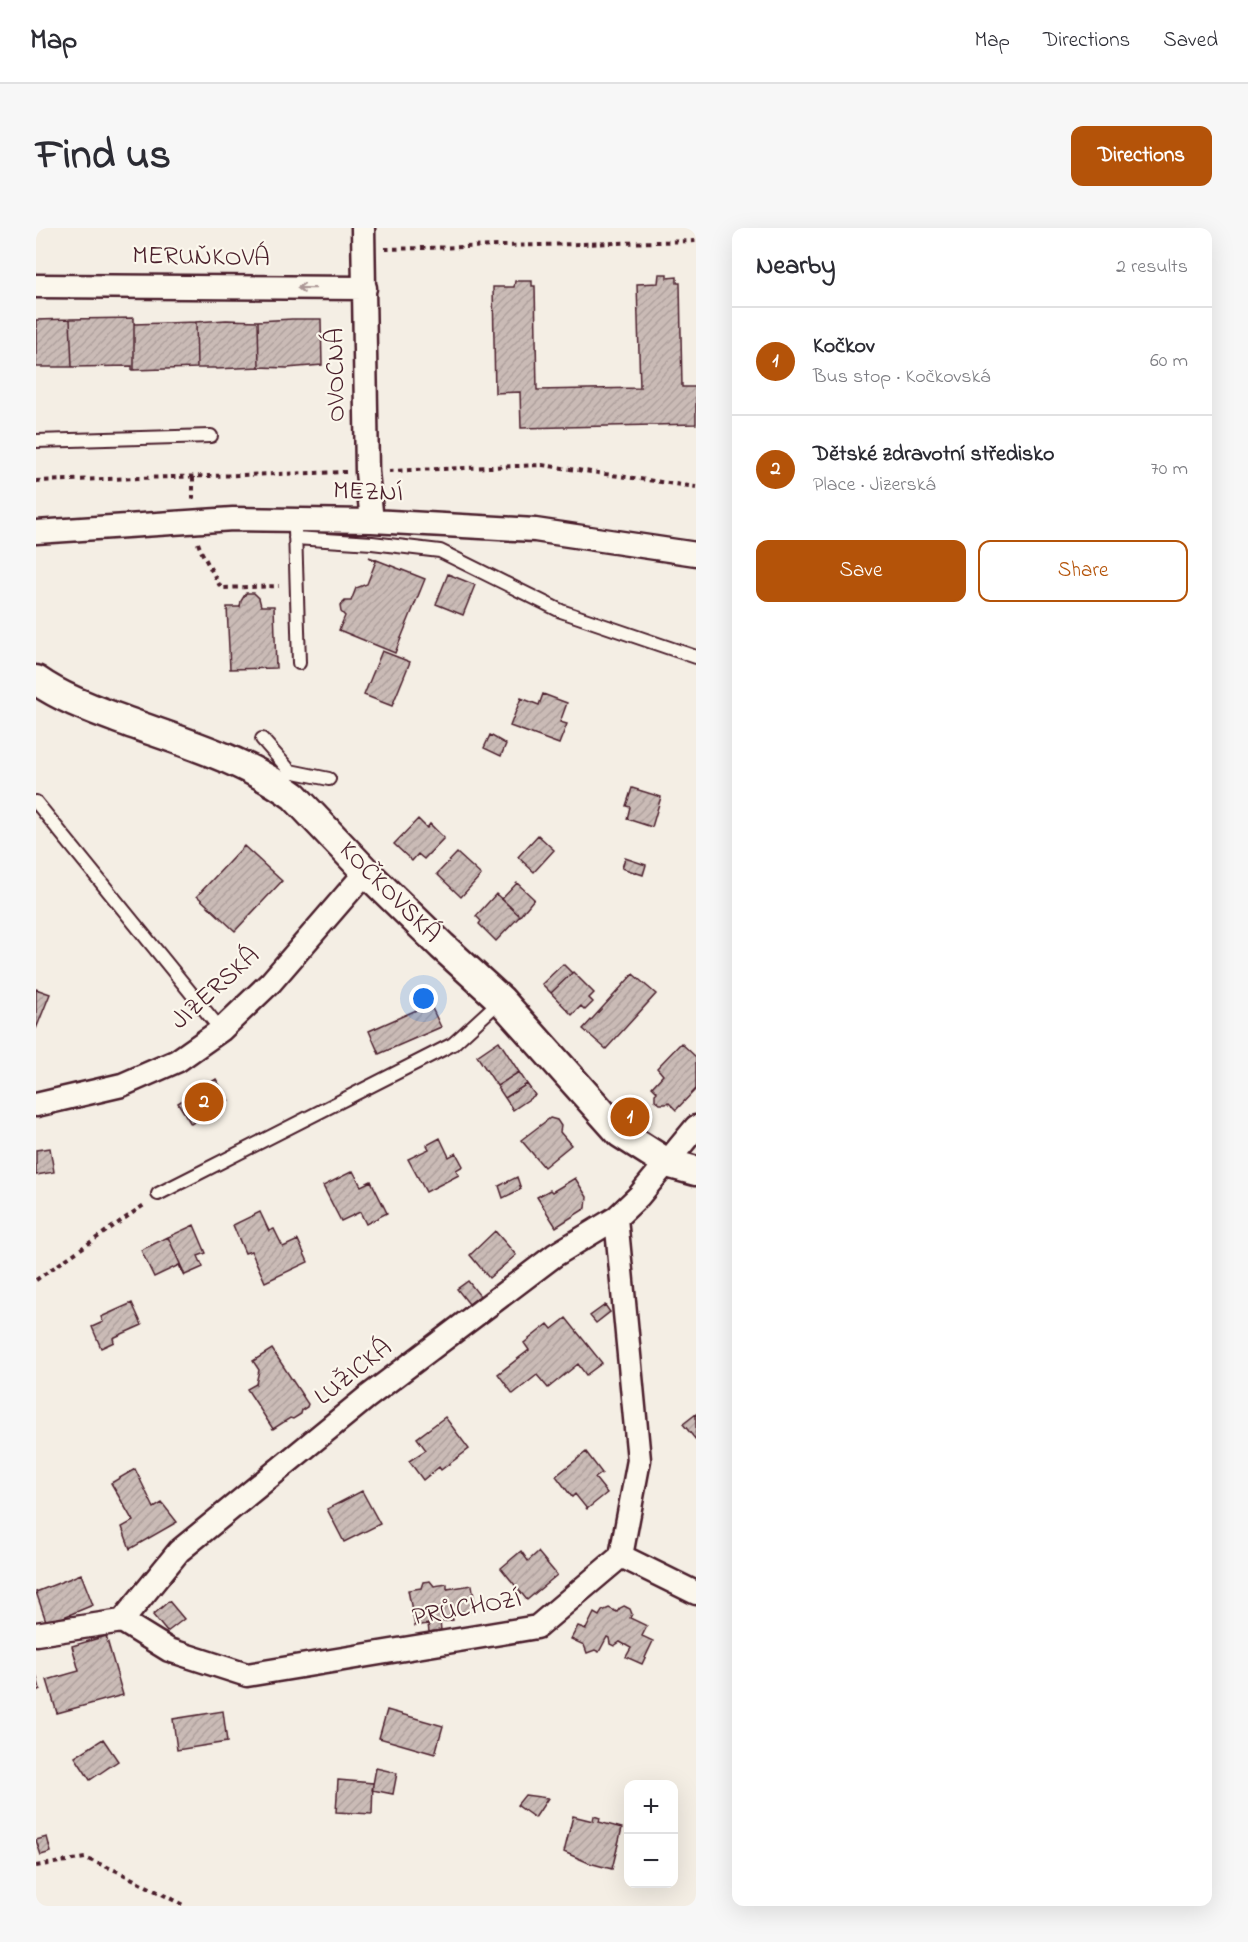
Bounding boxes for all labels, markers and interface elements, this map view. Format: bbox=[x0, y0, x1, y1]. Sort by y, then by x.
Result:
text: Map bbox=[30, 21, 77, 62]
text: Map bbox=[974, 26, 1010, 56]
text: Directions bbox=[1043, 26, 1130, 56]
text: Saved bbox=[1163, 26, 1218, 56]
text: Find us bbox=[36, 126, 171, 187]
button: Directions bbox=[1071, 126, 1212, 186]
street label: MERUŇKOVÁ bbox=[132, 238, 270, 278]
text: Nearby bbox=[756, 248, 835, 286]
text: 2 results bbox=[1116, 253, 1188, 282]
one-way arrow bbox=[297, 282, 317, 294]
street label: OVOCNÁ bbox=[317, 328, 357, 422]
text: Kočkov bbox=[813, 331, 874, 363]
text: 1 bbox=[772, 347, 779, 376]
text: 60 m bbox=[1150, 347, 1188, 376]
text: Bus stop · Kočkovská bbox=[813, 363, 990, 392]
text: Dětské zdravotní středisko bbox=[813, 439, 1054, 471]
text: 2 bbox=[771, 455, 780, 484]
text: 70 m bbox=[1151, 455, 1188, 484]
text: Place · Jizerská bbox=[813, 471, 936, 500]
street label: MEZNÍ bbox=[332, 473, 404, 513]
button: Save bbox=[756, 540, 966, 602]
button: Share bbox=[978, 540, 1188, 602]
street label: KOČKOVSKÁ bbox=[329, 833, 449, 953]
street label: JIZERSKÁ bbox=[163, 938, 269, 1040]
your location bbox=[409, 984, 438, 1013]
pin: 2 bbox=[184, 1080, 224, 1124]
pin: 1 bbox=[610, 1094, 650, 1140]
street label: LUŽICKÁ bbox=[307, 1330, 401, 1416]
street label: PRŮCHOZÍ bbox=[409, 1581, 525, 1637]
map controls bbox=[624, 1780, 678, 1888]
button: + bbox=[624, 1780, 678, 1834]
button: − bbox=[624, 1834, 678, 1888]

